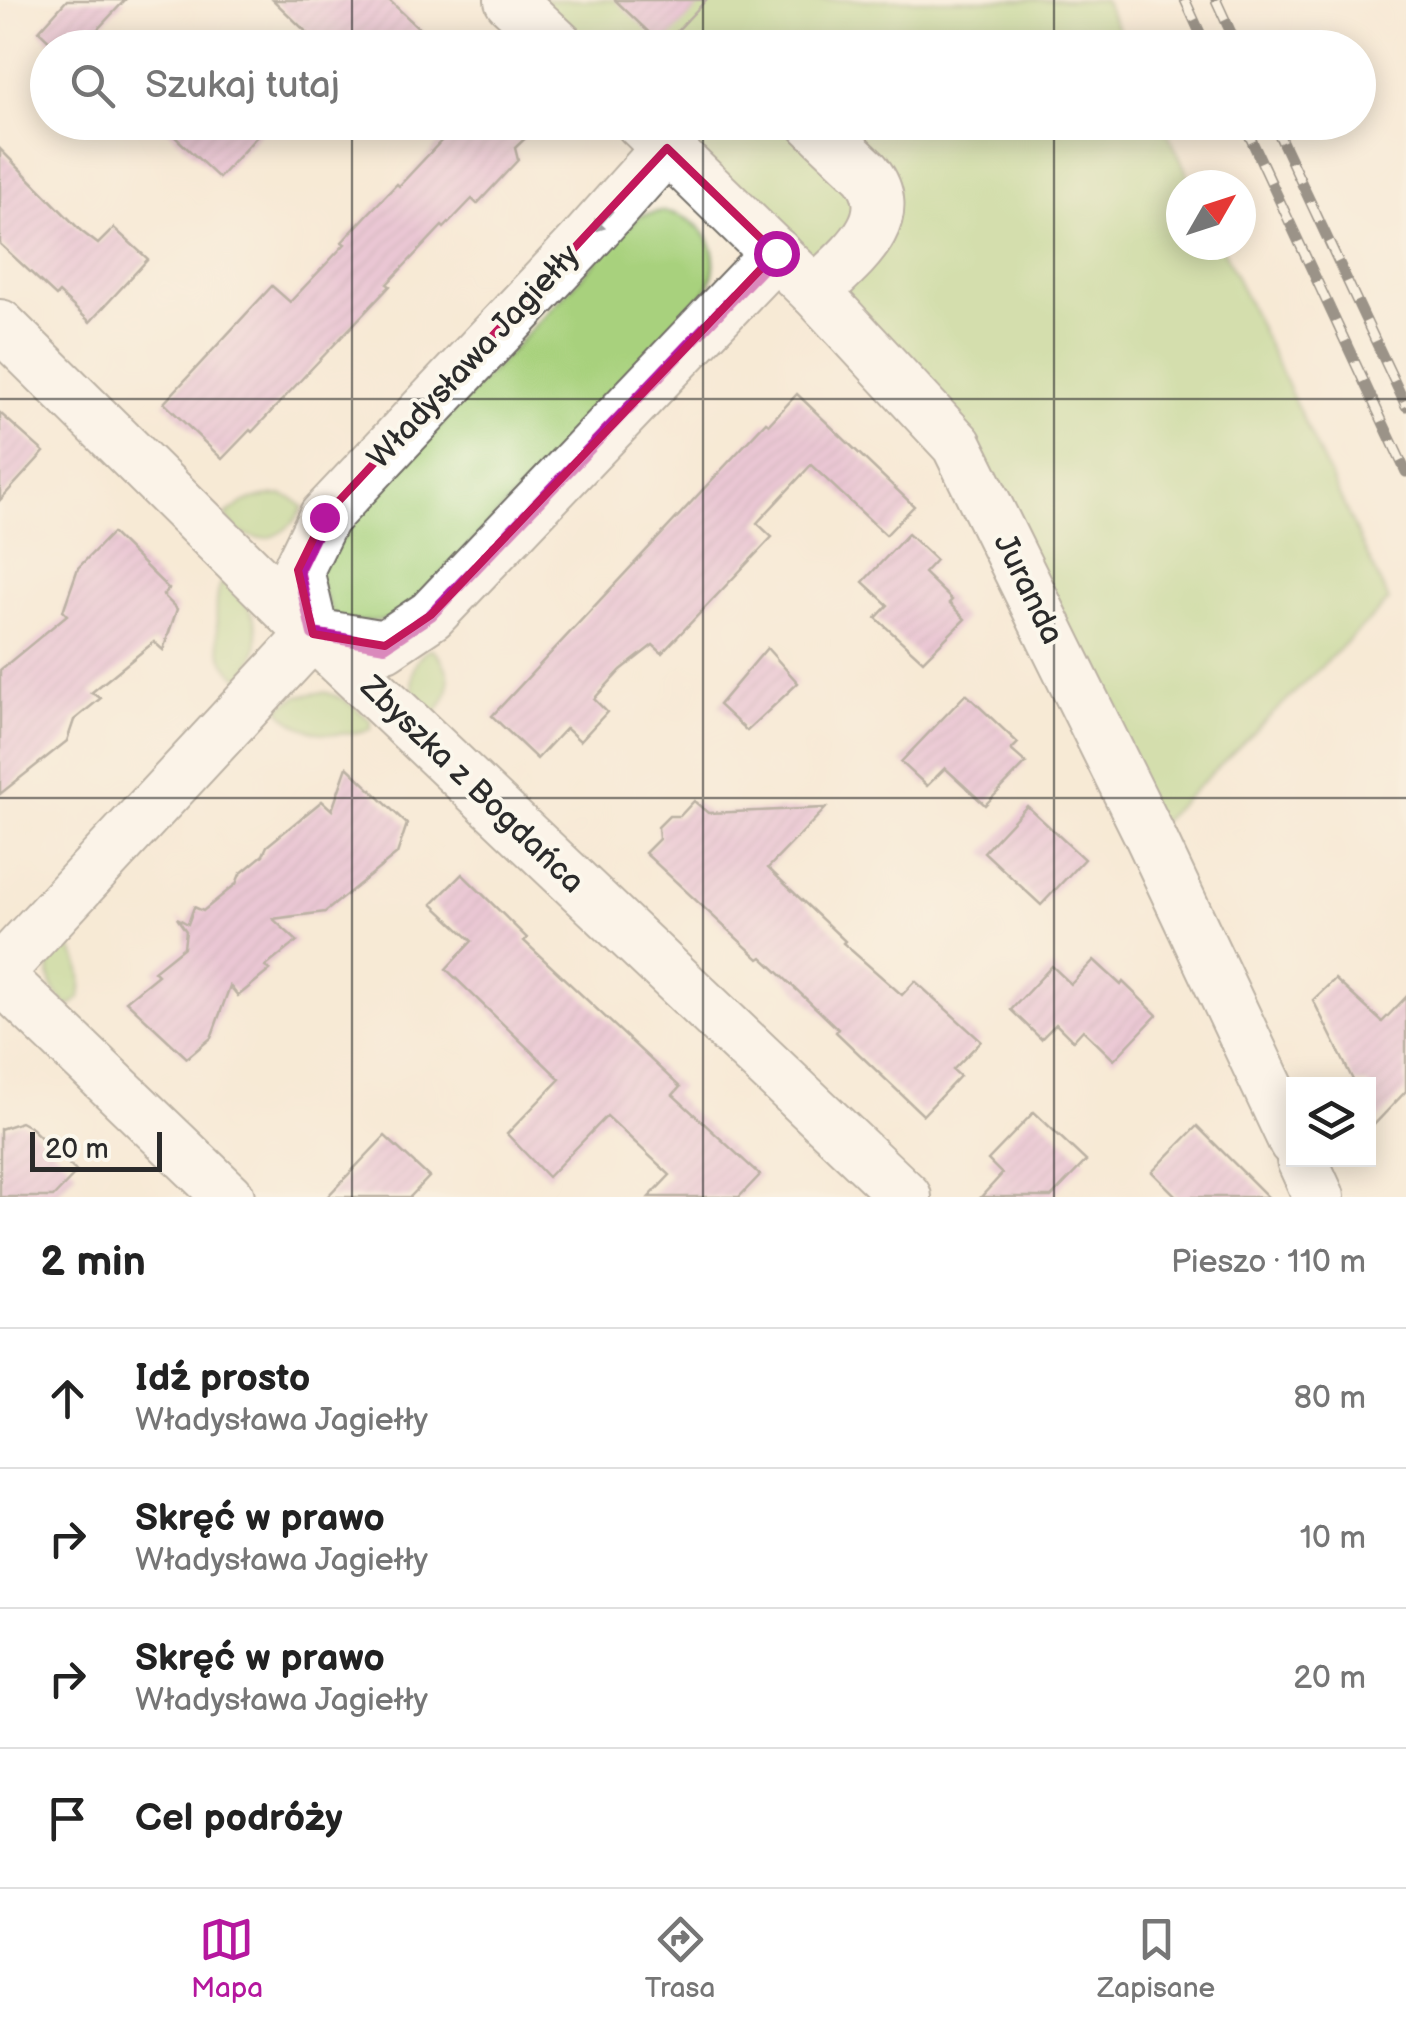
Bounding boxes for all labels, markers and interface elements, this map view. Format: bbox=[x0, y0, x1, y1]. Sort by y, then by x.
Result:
search box bbox=[30, 30, 1376, 140]
icon: search bbox=[65, 58, 120, 113]
text: Szukaj tutaj bbox=[145, 63, 340, 108]
north arrow bbox=[1166, 170, 1256, 260]
one-way arrow bbox=[591, 209, 614, 233]
route start bbox=[754, 231, 800, 277]
street label: Władysława Jagiełły bbox=[360, 236, 588, 477]
route end bbox=[302, 495, 348, 541]
street label: Juranda bbox=[985, 527, 1071, 651]
street label: Zbyszka z Bogdańca bbox=[351, 668, 592, 902]
map controls bbox=[1286, 1077, 1376, 1167]
button: layers bbox=[1286, 1077, 1376, 1167]
scale bar bbox=[30, 1127, 162, 1172]
text: 20 m bbox=[45, 1133, 109, 1166]
text: 2 min bbox=[40, 1237, 146, 1288]
text: Pieszo · 110 m bbox=[1171, 1243, 1366, 1282]
text: Idź prosto bbox=[135, 1356, 310, 1401]
icon: ahead bbox=[40, 1371, 95, 1426]
text: 80 m bbox=[1293, 1379, 1366, 1418]
text: Władysława Jagiełły bbox=[135, 1401, 428, 1440]
text: Skręć w prawo bbox=[135, 1496, 385, 1541]
icon: right bbox=[40, 1511, 95, 1566]
text: 10 m bbox=[1300, 1519, 1366, 1558]
text: Władysława Jagiełły bbox=[135, 1541, 428, 1580]
text: Skręć w prawo bbox=[135, 1636, 385, 1681]
icon: right bbox=[40, 1651, 95, 1706]
text: 20 m bbox=[1293, 1659, 1366, 1698]
text: Władysława Jagiełły bbox=[135, 1681, 428, 1720]
icon: arrive bbox=[40, 1791, 95, 1846]
text: Cel podróży bbox=[135, 1796, 343, 1841]
tab: Mapa bbox=[191, 1912, 263, 2005]
tab: Trasa bbox=[645, 1912, 715, 2005]
tab: Zapisane bbox=[1097, 1912, 1215, 2005]

